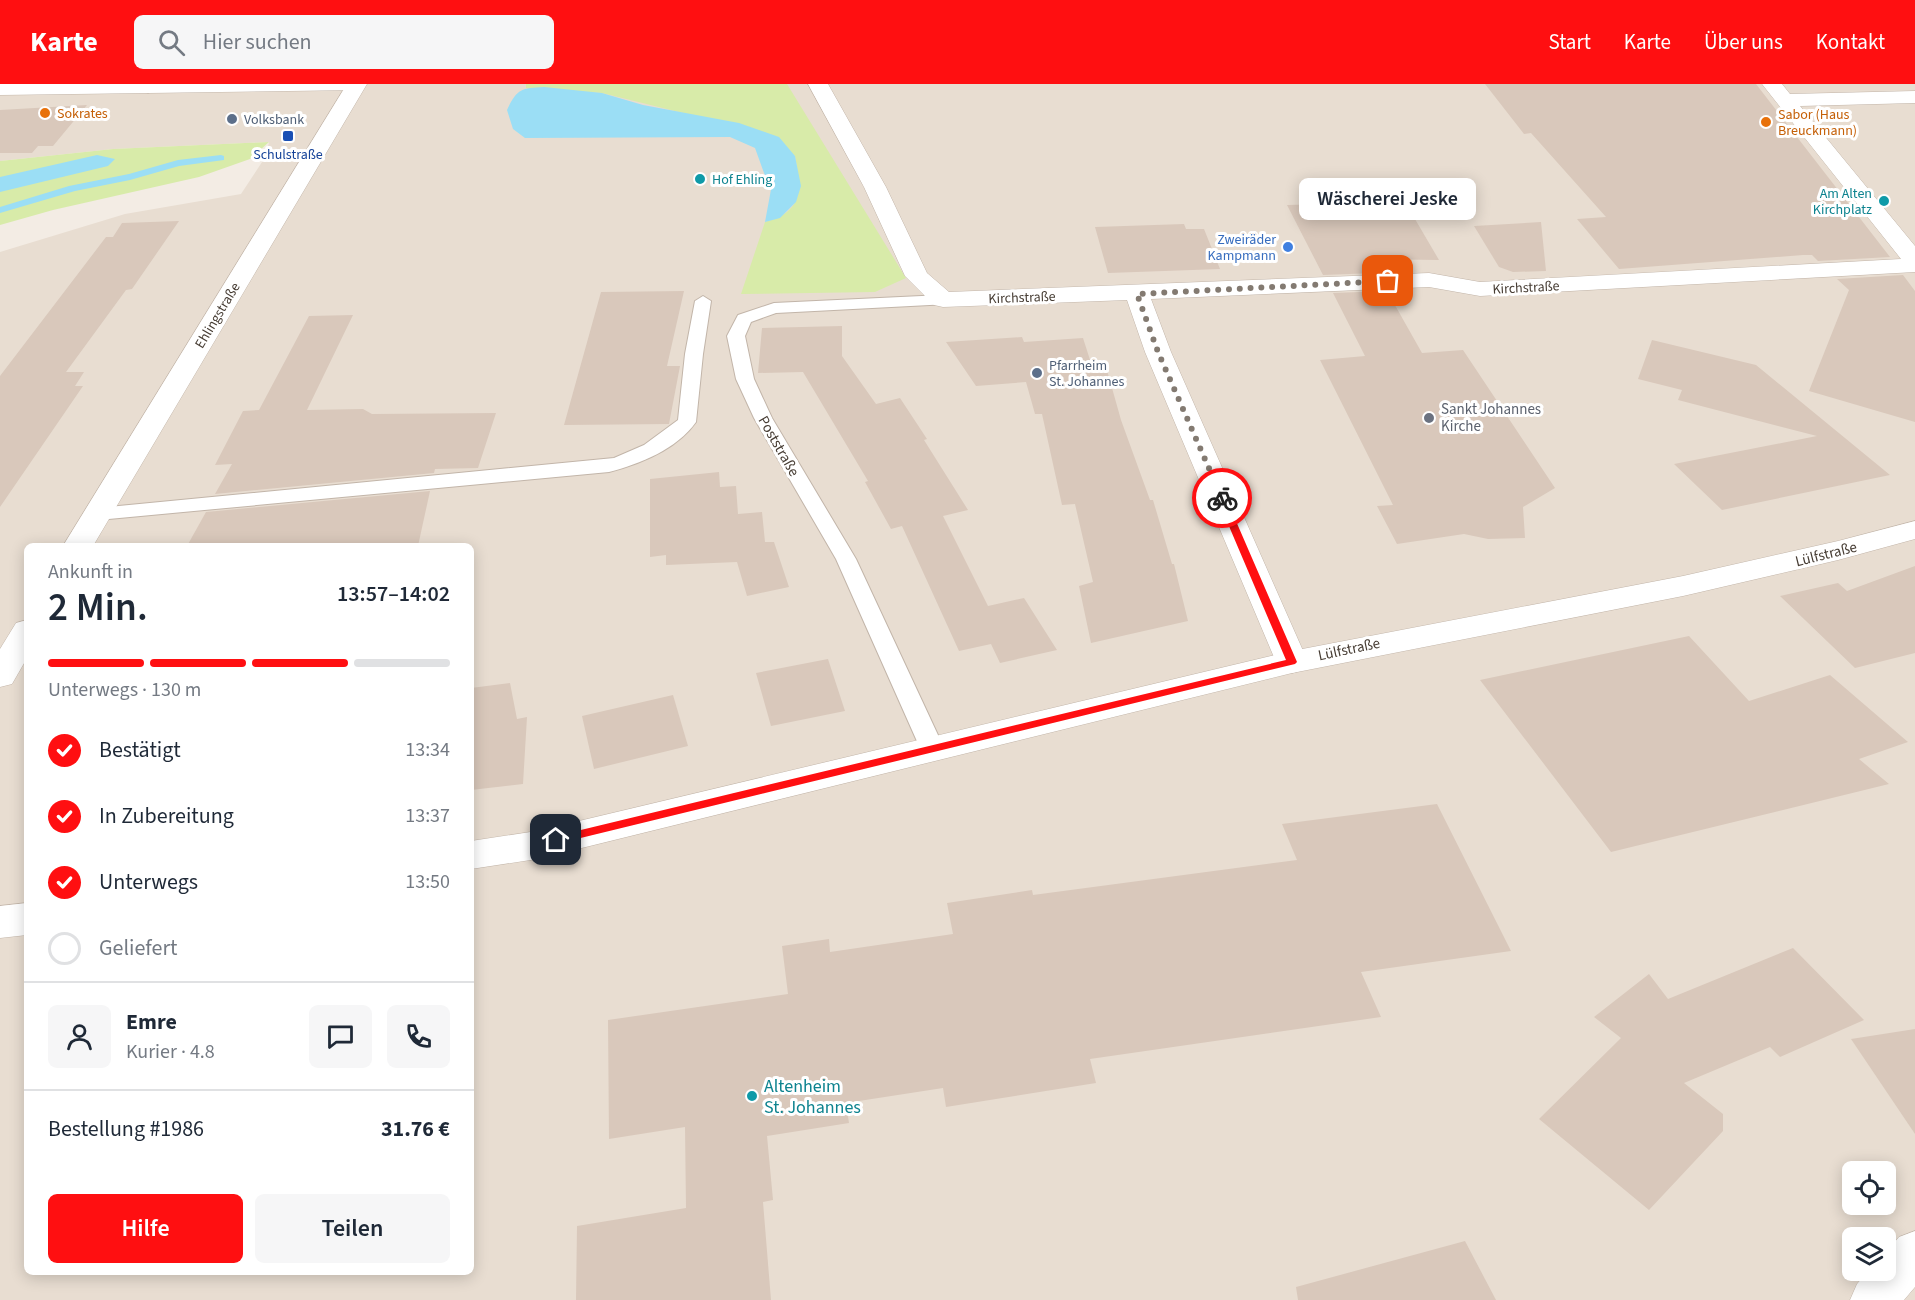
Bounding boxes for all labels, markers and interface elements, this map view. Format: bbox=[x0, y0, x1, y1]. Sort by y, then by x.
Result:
search box bbox=[134, 15, 554, 69]
text: Karte bbox=[30, 22, 98, 62]
icon: search bbox=[155, 26, 188, 59]
text: Hier suchen bbox=[203, 26, 312, 58]
text: Start bbox=[1548, 27, 1591, 57]
text: Karte bbox=[1624, 27, 1671, 57]
text: Über uns bbox=[1704, 27, 1783, 57]
text: Kontakt bbox=[1816, 27, 1885, 57]
place label: Sokrates bbox=[57, 104, 108, 124]
place label: Sabor (Haus Breuckmann) bbox=[1778, 105, 1857, 141]
marker: Sokrates bbox=[38, 106, 52, 120]
place label: Volksbank bbox=[244, 110, 304, 130]
marker: Volksbank bbox=[225, 112, 239, 126]
marker: Sabor (Haus Breuckmann) bbox=[1759, 115, 1773, 129]
marker: Schulstraße bbox=[281, 129, 295, 143]
place label: Schulstraße bbox=[253, 145, 323, 165]
place label: Hof Ehling bbox=[712, 170, 772, 190]
marker: Hof Ehling bbox=[693, 172, 707, 186]
callout: Wäscherei Jeske bbox=[1300, 179, 1476, 221]
place label: Am Alten Kirchplatz bbox=[1813, 184, 1872, 220]
text: Wäscherei Jeske bbox=[1317, 185, 1458, 213]
marker: Am Alten Kirchplatz bbox=[1877, 194, 1891, 208]
place label: Zweiräder Kampmann bbox=[1207, 230, 1276, 266]
marker: Zweiräder Kampmann bbox=[1281, 240, 1295, 254]
pin bbox=[1362, 255, 1413, 306]
icon: bag bbox=[1371, 264, 1404, 297]
street label: Kirchstraße bbox=[1492, 276, 1560, 300]
street label: Ehlingstraße bbox=[190, 279, 245, 352]
street label: Kirchstraße bbox=[988, 287, 1056, 309]
place label: Pfarrheim St. Johannes bbox=[1049, 356, 1124, 392]
marker: Pfarrheim St. Johannes bbox=[1030, 366, 1044, 380]
place label: Sankt Johannes Kirche bbox=[1441, 399, 1541, 437]
marker: Sankt Johannes Kirche bbox=[1422, 411, 1436, 425]
street label: Poststraße bbox=[753, 412, 804, 480]
courier bbox=[1192, 468, 1252, 528]
icon: bike bbox=[1206, 482, 1239, 515]
street label: Lülfstraße bbox=[1793, 537, 1859, 572]
text: Ankunft in bbox=[48, 558, 133, 586]
text: 13:57–14:02 bbox=[337, 578, 450, 610]
text: 2 Min. bbox=[48, 580, 148, 636]
street label: Lülfstraße bbox=[1316, 633, 1382, 666]
text: Unterwegs · 130 m bbox=[48, 676, 201, 704]
icon: check bbox=[48, 734, 81, 767]
text: Bestätigt bbox=[99, 734, 181, 766]
text: 13:34 bbox=[405, 736, 450, 764]
icon: check bbox=[48, 800, 81, 833]
text: In Zubereitung bbox=[99, 800, 234, 832]
text: 13:37 bbox=[405, 802, 450, 830]
pin bbox=[530, 814, 581, 865]
icon: home bbox=[539, 823, 572, 856]
icon: check bbox=[48, 866, 81, 899]
text: Unterwegs bbox=[99, 866, 198, 898]
text: 13:50 bbox=[405, 868, 450, 896]
text: Geliefert bbox=[99, 932, 178, 964]
button: person bbox=[48, 1005, 111, 1068]
button: chat bbox=[309, 1005, 372, 1068]
button: phone bbox=[387, 1005, 450, 1068]
text: Emre bbox=[126, 1006, 177, 1038]
text: Kurier · 4.8 bbox=[126, 1038, 215, 1066]
place label: Altenheim St. Johannes bbox=[764, 1074, 861, 1120]
marker: Altenheim St. Johannes bbox=[745, 1089, 759, 1103]
text: Bestellung #1986 bbox=[48, 1113, 204, 1145]
text: 31.76 € bbox=[381, 1113, 450, 1145]
map controls bbox=[1842, 1161, 1896, 1281]
button: locate bbox=[1842, 1161, 1896, 1215]
button: Hilfe bbox=[48, 1194, 243, 1263]
button: Teilen bbox=[255, 1194, 450, 1263]
button: layers bbox=[1842, 1227, 1896, 1281]

